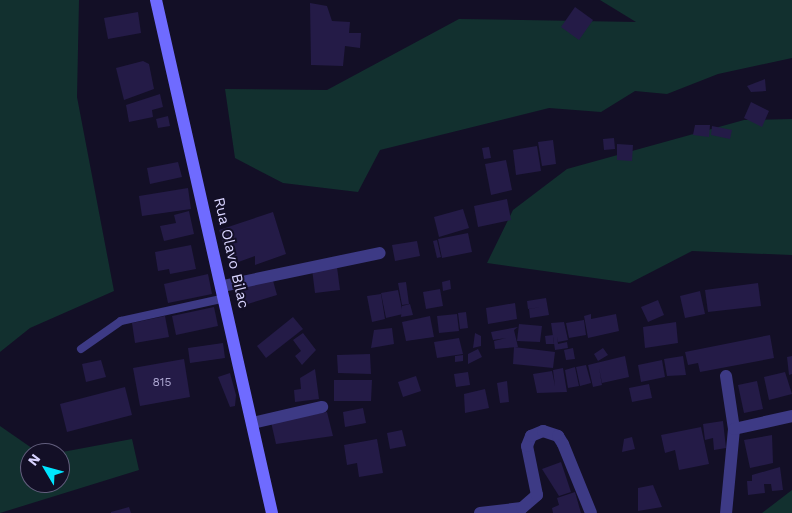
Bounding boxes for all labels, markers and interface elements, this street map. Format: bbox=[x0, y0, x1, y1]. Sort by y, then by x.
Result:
street label: Rua Olavo Bilac bbox=[209, 195, 253, 311]
house number: 815 bbox=[152, 376, 172, 390]
north arrow bbox=[20, 443, 70, 493]
text: N bbox=[24, 451, 43, 469]

